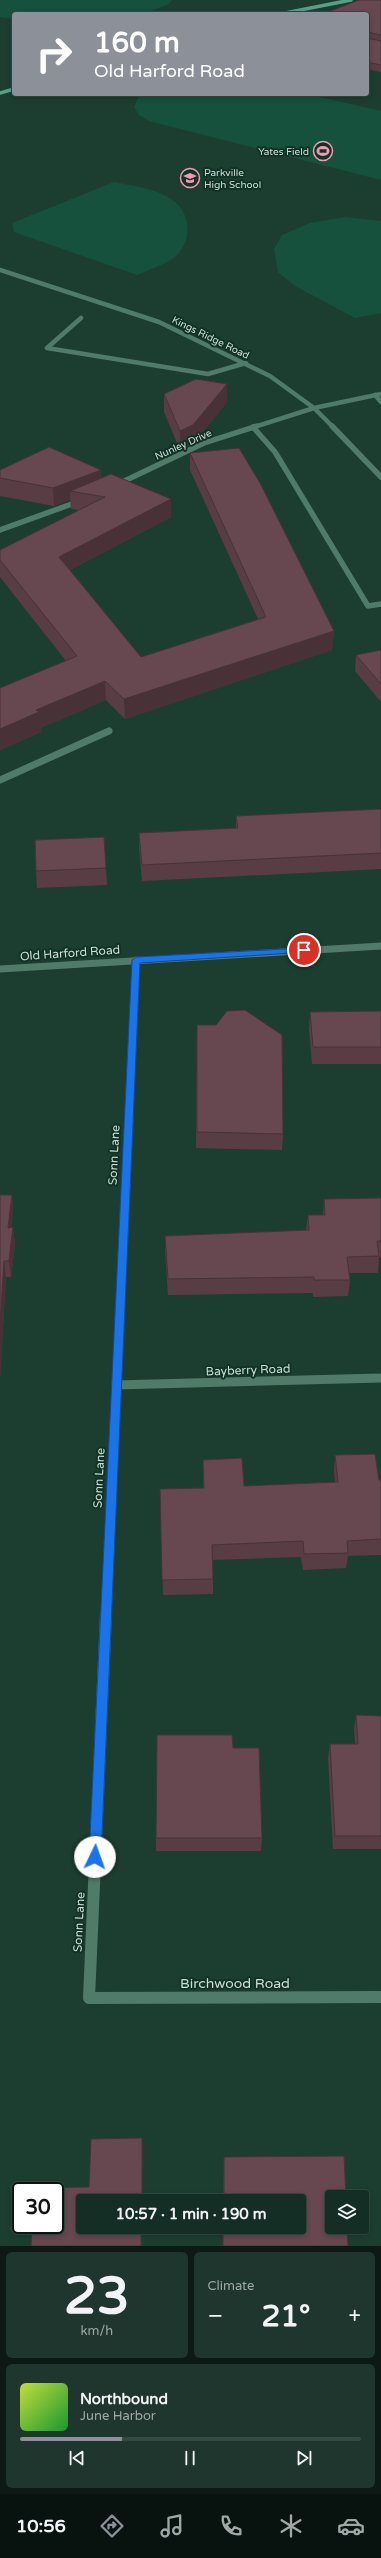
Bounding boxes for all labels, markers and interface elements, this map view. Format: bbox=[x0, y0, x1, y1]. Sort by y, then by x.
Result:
text: 160 m bbox=[94, 26, 180, 60]
icon: right bbox=[28, 28, 80, 80]
text: Old Harford Road bbox=[94, 60, 245, 82]
sports icon: Yates Field bbox=[312, 140, 334, 162]
place label: Yates Field bbox=[258, 146, 309, 158]
school or university icon: Parkville High School bbox=[179, 167, 201, 189]
place label: Parkville High School bbox=[204, 167, 261, 191]
street label: Kings Ridge Road bbox=[170, 314, 251, 362]
street label: Nunley Drive bbox=[153, 427, 214, 463]
pin bbox=[287, 933, 321, 967]
icon: arrive bbox=[293, 939, 315, 961]
street label: Old Harford Road bbox=[19, 943, 121, 963]
street label: Sonn Lane bbox=[105, 1124, 123, 1185]
street label: Bayberry Road bbox=[205, 1362, 291, 1378]
street label: Sonn Lane bbox=[90, 1447, 108, 1508]
position arrow bbox=[74, 1836, 116, 1878]
street label: Sonn Lane bbox=[70, 1891, 88, 1952]
street label: Birchwood Road bbox=[180, 1975, 290, 1992]
speed limit sign: 30 bbox=[12, 2182, 64, 2234]
map controls bbox=[325, 2190, 369, 2234]
button: layers bbox=[325, 2190, 369, 2234]
text: 10:57 · 1 min · 190 m bbox=[116, 2205, 266, 2223]
text: 23 bbox=[64, 2265, 129, 2328]
text: Climate bbox=[208, 2278, 254, 2294]
text: 21° bbox=[261, 2298, 310, 2335]
text: − bbox=[208, 2303, 223, 2329]
text: + bbox=[349, 2303, 361, 2329]
text: km/h bbox=[80, 2323, 113, 2339]
text: Northbound bbox=[80, 2390, 168, 2408]
text: June Harbor bbox=[80, 2408, 156, 2424]
icon: previous bbox=[66, 2447, 88, 2469]
icon: pause bbox=[179, 2447, 201, 2469]
icon: next bbox=[293, 2447, 315, 2469]
icon: directions bbox=[98, 2512, 126, 2540]
icon: music bbox=[158, 2512, 186, 2540]
icon: phone bbox=[217, 2512, 245, 2540]
icon: climate bbox=[277, 2512, 305, 2540]
icon: car bbox=[337, 2512, 365, 2540]
text: 10:56 bbox=[16, 2515, 66, 2537]

